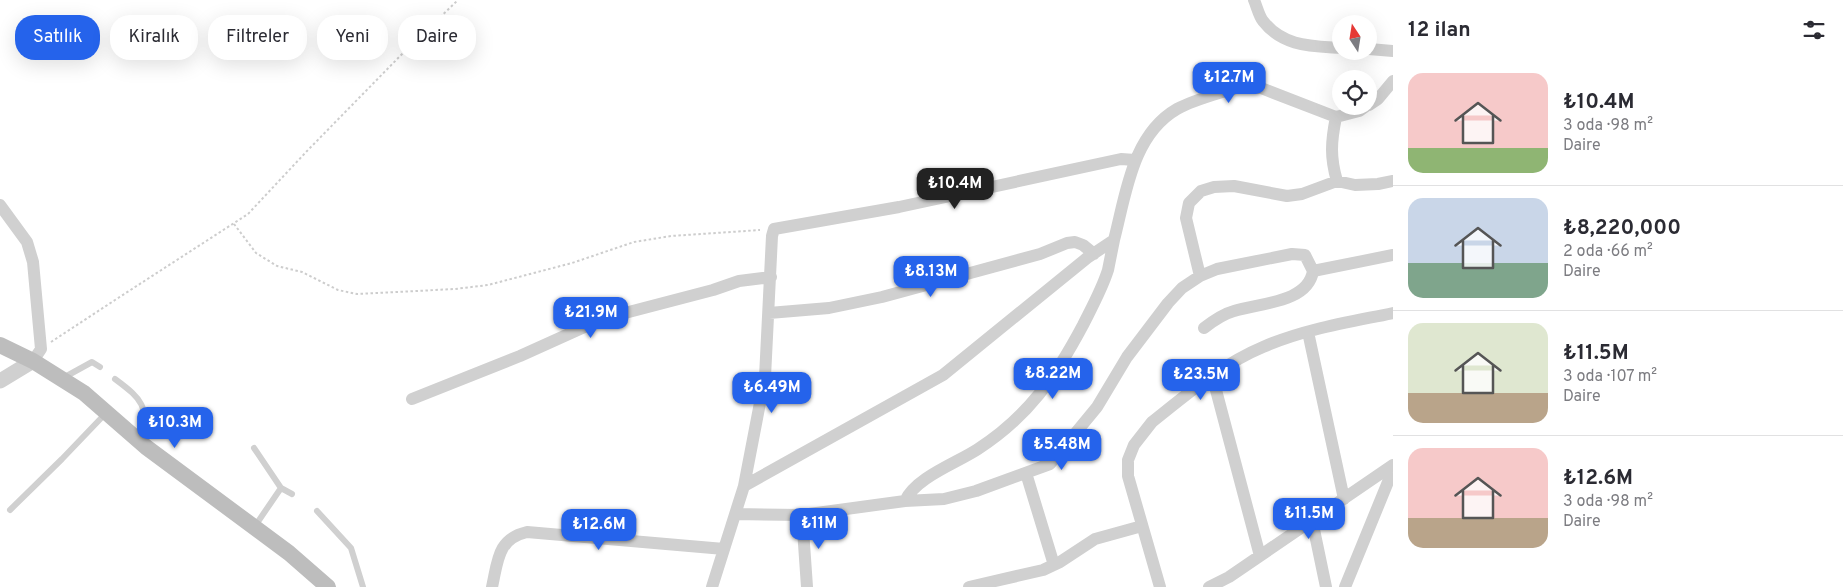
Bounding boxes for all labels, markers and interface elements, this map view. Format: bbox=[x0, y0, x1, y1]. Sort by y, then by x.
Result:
chip: Satılık bbox=[15, 15, 100, 60]
chip: Kiralık bbox=[110, 15, 198, 60]
chip: Filtreler bbox=[208, 15, 307, 60]
chip: Yeni bbox=[317, 15, 388, 60]
chip: Daire bbox=[398, 15, 476, 60]
north arrow bbox=[1332, 15, 1378, 60]
map controls bbox=[1332, 15, 1377, 115]
icon: filters bbox=[1800, 16, 1828, 44]
text: 12 ilan bbox=[1408, 17, 1471, 44]
pin: ₺12.7M bbox=[1188, 62, 1270, 104]
text: ₺12.7M bbox=[1204, 68, 1254, 88]
button: locate bbox=[1332, 70, 1377, 115]
text: ₺10.4M bbox=[1563, 89, 1635, 116]
icon: home bbox=[1448, 93, 1508, 153]
text: 3 oda · 98 m² bbox=[1563, 116, 1653, 136]
text: Daire bbox=[1563, 136, 1601, 156]
pin: ₺10.4M bbox=[914, 168, 996, 210]
text: ₺10.4M bbox=[928, 174, 982, 194]
text: ₺8,220,000 bbox=[1563, 215, 1681, 242]
icon: home bbox=[1448, 218, 1508, 278]
text: 2 oda · 66 m² bbox=[1563, 242, 1653, 262]
pin: ₺8.13M bbox=[890, 256, 972, 298]
text: ₺8.13M bbox=[905, 262, 957, 282]
text: Daire bbox=[1563, 262, 1601, 282]
pin: ₺21.9M bbox=[550, 296, 632, 339]
text: ₺21.9M bbox=[564, 303, 618, 323]
text: ₺11.5M bbox=[1563, 340, 1629, 367]
icon: home bbox=[1448, 343, 1508, 403]
pin: ₺8.22M bbox=[1012, 358, 1094, 400]
pin: ₺23.5M bbox=[1160, 358, 1242, 401]
text: ₺8.22M bbox=[1025, 364, 1081, 384]
text: ₺23.5M bbox=[1173, 365, 1229, 385]
text: 3 oda · 107 m² bbox=[1563, 367, 1657, 387]
pin: ₺6.49M bbox=[731, 372, 813, 414]
text: ₺6.49M bbox=[743, 378, 801, 398]
text: Daire bbox=[1563, 387, 1601, 407]
pin: ₺10.3M bbox=[134, 406, 216, 449]
text: ₺10.3M bbox=[148, 413, 202, 433]
pin: ₺5.48M bbox=[1021, 428, 1103, 471]
text: ₺5.48M bbox=[1033, 435, 1091, 455]
text: ₺12.6M bbox=[1563, 465, 1633, 492]
icon: home bbox=[1448, 468, 1508, 528]
text: 3 oda · 98 m² bbox=[1563, 492, 1653, 512]
pin: ₺11.5M bbox=[1268, 498, 1350, 540]
text: ₺11.5M bbox=[1284, 504, 1334, 524]
pin: ₺12.6M bbox=[558, 508, 640, 551]
pin: ₺11M bbox=[789, 508, 849, 550]
text: Daire bbox=[1563, 512, 1601, 532]
text: ₺11M bbox=[801, 514, 837, 534]
text: ₺12.6M bbox=[572, 515, 626, 535]

